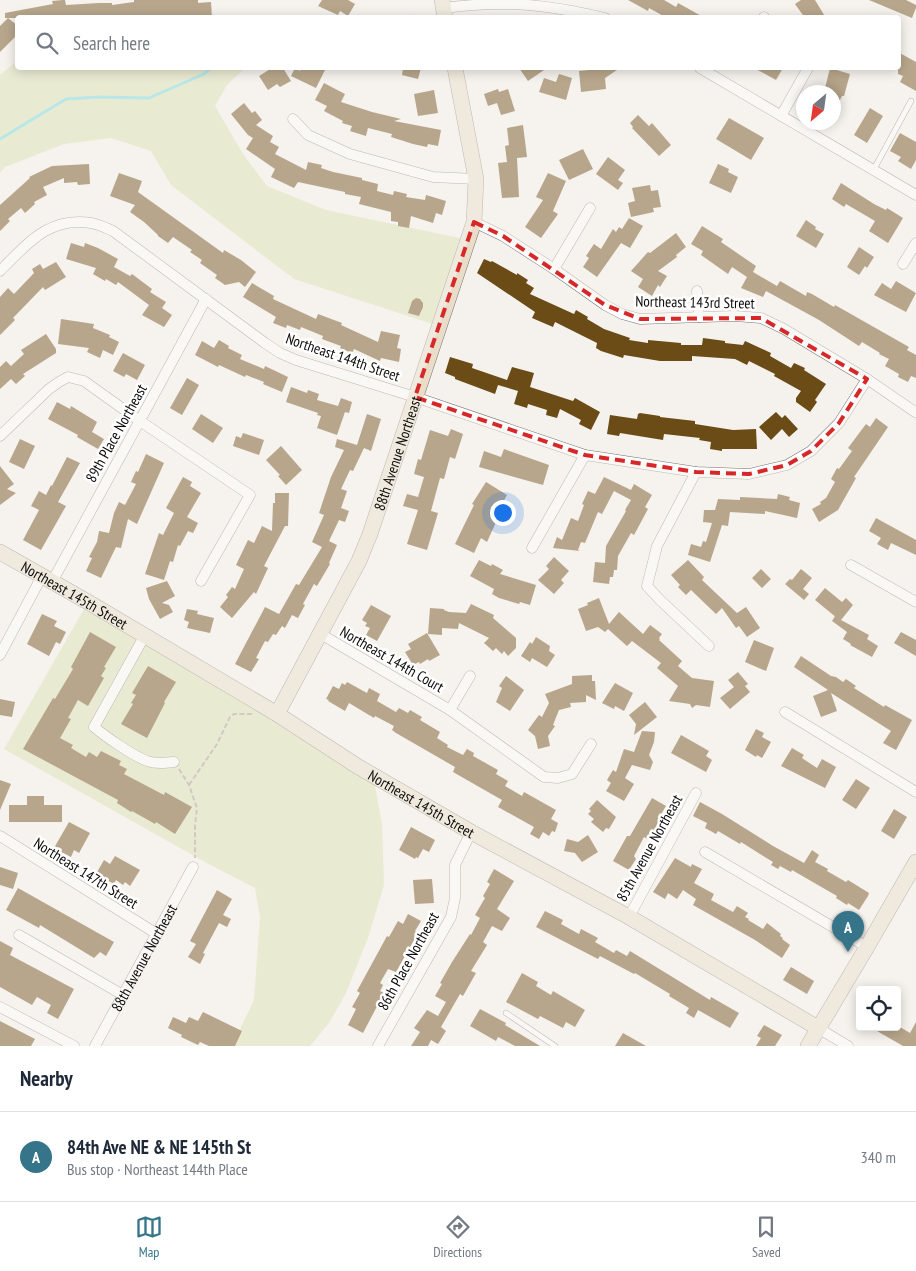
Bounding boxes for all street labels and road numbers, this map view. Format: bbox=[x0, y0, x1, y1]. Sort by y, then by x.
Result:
street label: Northeast 143rd Street bbox=[635, 291, 755, 313]
street label: Northeast 144th Street bbox=[283, 329, 403, 385]
street label: 89th Place Northeast bbox=[81, 381, 151, 485]
street label: 88th Avenue Northeast bbox=[369, 393, 425, 513]
street label: Northeast 145th Street bbox=[18, 557, 131, 633]
street label: Northeast 144th Court bbox=[337, 622, 447, 696]
street label: Northeast 145th Street bbox=[365, 765, 478, 842]
street label: 85th Avenue Northeast bbox=[612, 791, 686, 905]
street label: Northeast 147th Street bbox=[30, 833, 142, 913]
street label: 88th Avenue Northeast bbox=[106, 900, 181, 1014]
street label: 86th Place Northeast bbox=[373, 909, 443, 1013]

